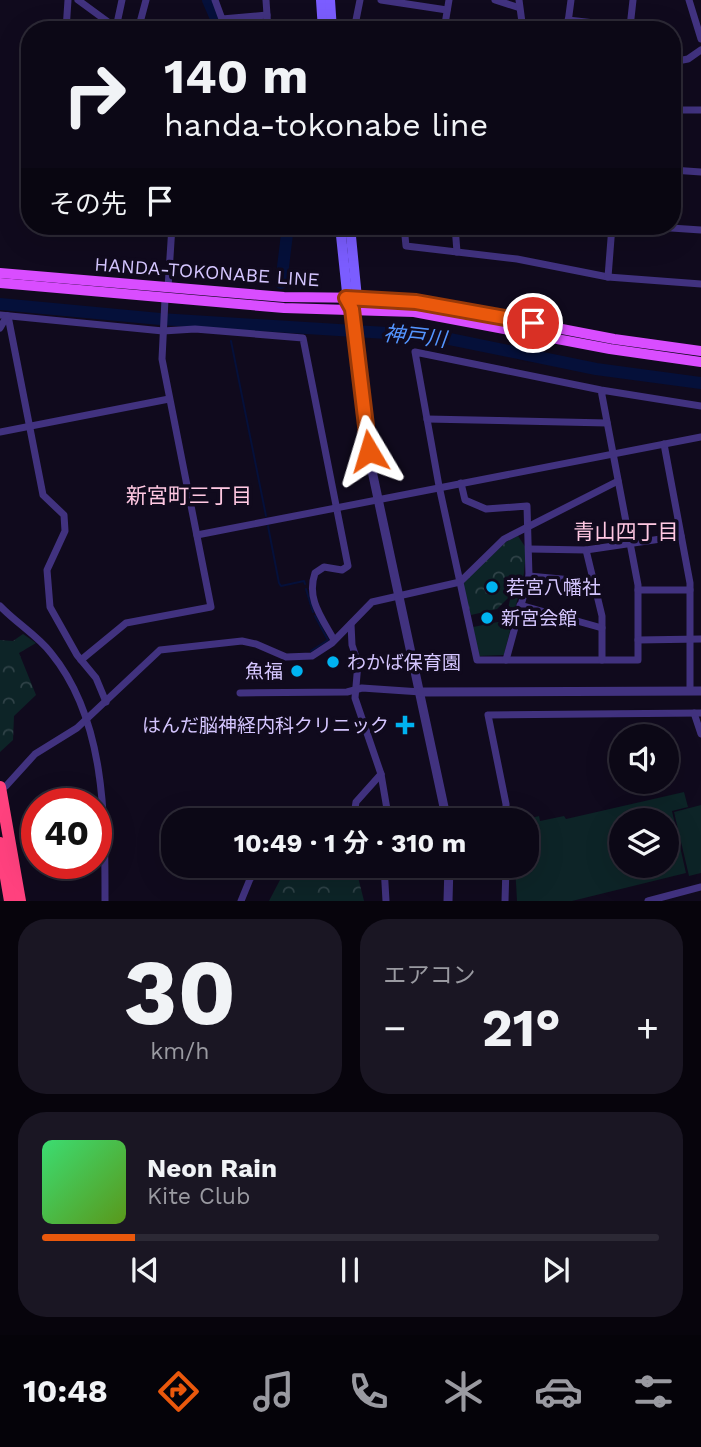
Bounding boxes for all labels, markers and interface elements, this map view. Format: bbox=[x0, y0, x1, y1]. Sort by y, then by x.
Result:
text: 140 m bbox=[164, 47, 308, 105]
icon: right bbox=[49, 49, 140, 140]
text: handa-tokonabe line bbox=[164, 106, 488, 144]
icon: arrive bbox=[141, 182, 179, 220]
text: その先 bbox=[49, 189, 127, 219]
street label: HANDA-TOKONABE LINE bbox=[94, 253, 320, 291]
pin bbox=[503, 293, 563, 353]
icon: arrive bbox=[514, 304, 552, 342]
water label: 神戸川 bbox=[382, 320, 450, 352]
position arrow bbox=[332, 414, 406, 488]
district label: 新宮町三丁目 bbox=[126, 483, 252, 508]
district label: 青山四丁目 bbox=[574, 519, 679, 544]
place label: 若宮八幡社 bbox=[506, 576, 601, 599]
marker: 若宮八幡社 bbox=[484, 579, 500, 595]
place label: 新宮会館 bbox=[501, 607, 577, 630]
marker: 新宮会館 bbox=[479, 610, 495, 626]
place label: わかば保育園 bbox=[347, 651, 461, 674]
marker: わかば保育園 bbox=[325, 654, 341, 670]
place label: 魚福 bbox=[245, 660, 283, 683]
marker: 魚福 bbox=[289, 663, 305, 679]
place label: はんだ脳神経内科クリニック bbox=[142, 714, 389, 737]
marker: はんだ脳神経内科クリニック bbox=[395, 715, 415, 735]
map controls bbox=[609, 724, 679, 878]
button: sound bbox=[609, 724, 679, 794]
speed limit sign: 40 bbox=[21, 788, 112, 879]
button: layers bbox=[609, 808, 679, 878]
text: 10:49 · 1 分 · 310 m bbox=[234, 828, 466, 858]
text: 30 bbox=[123, 939, 236, 1046]
text: エアコン bbox=[384, 962, 476, 989]
text: 21° bbox=[482, 998, 561, 1059]
text: − bbox=[384, 1006, 406, 1050]
text: + bbox=[636, 1006, 659, 1050]
text: km/h bbox=[150, 1038, 209, 1065]
text: Neon Rain bbox=[147, 1153, 277, 1183]
text: Kite Club bbox=[147, 1183, 250, 1210]
icon: previous bbox=[126, 1251, 164, 1289]
icon: pause bbox=[331, 1251, 369, 1289]
icon: next bbox=[537, 1251, 575, 1289]
icon: directions bbox=[154, 1367, 203, 1416]
icon: music bbox=[249, 1367, 298, 1416]
icon: phone bbox=[344, 1367, 393, 1416]
icon: climate bbox=[439, 1367, 488, 1416]
icon: car bbox=[534, 1367, 583, 1416]
icon: filters bbox=[629, 1367, 678, 1416]
text: 10:48 bbox=[23, 1372, 108, 1410]

